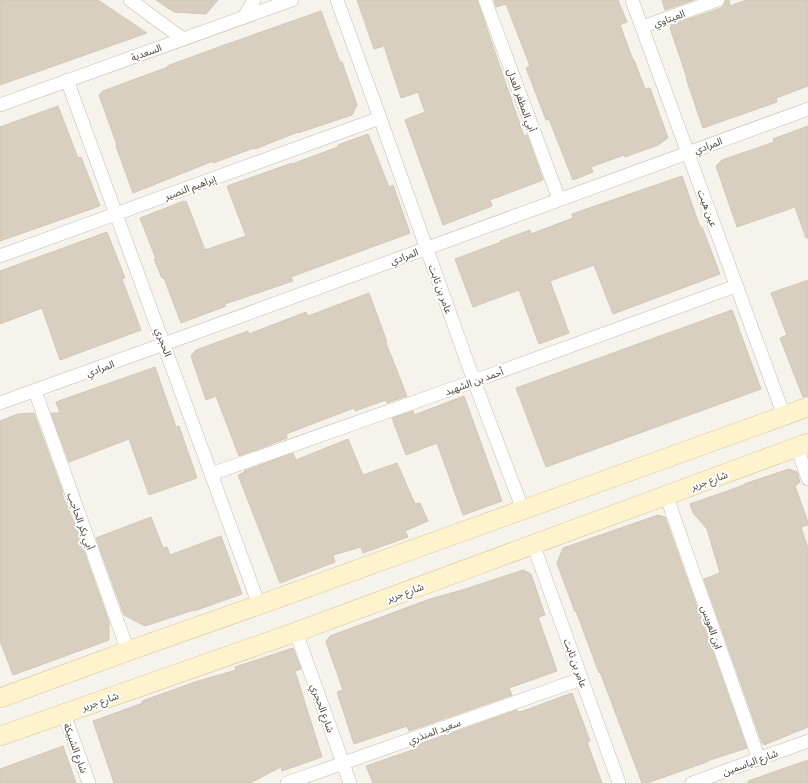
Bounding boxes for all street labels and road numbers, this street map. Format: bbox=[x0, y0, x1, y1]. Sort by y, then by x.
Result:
street label: العيتاوي bbox=[652, 8, 687, 31]
street label: السعدية bbox=[129, 42, 163, 63]
street label: أبي المظفر العدل bbox=[503, 67, 538, 134]
street label: المرادي bbox=[693, 135, 725, 158]
street label: إبراهيم النصير bbox=[162, 173, 219, 204]
street label: عين هيت bbox=[696, 188, 719, 228]
street label: المرادي bbox=[389, 246, 421, 269]
street label: عامر بن ثابت bbox=[426, 263, 454, 315]
street label: الحجري bbox=[151, 327, 174, 359]
street label: المرادي bbox=[85, 358, 117, 381]
street label: أحمد بن الشهيد bbox=[443, 365, 505, 397]
street label: شارع جرير bbox=[688, 469, 730, 494]
street label: أبي بكر الحاجب bbox=[63, 491, 96, 552]
street label: شارع جرير bbox=[384, 581, 426, 606]
street label: ابن العويس bbox=[698, 604, 724, 651]
street label: عامر بن ثابت bbox=[561, 637, 589, 689]
street label: شارع الحجري bbox=[306, 682, 336, 735]
street label: شارع جرير bbox=[79, 690, 121, 715]
street label: سعيد المنذري bbox=[406, 717, 463, 748]
street label: شارع الشبيكة bbox=[60, 722, 90, 775]
street label: شارع الياسمين bbox=[721, 747, 780, 779]

